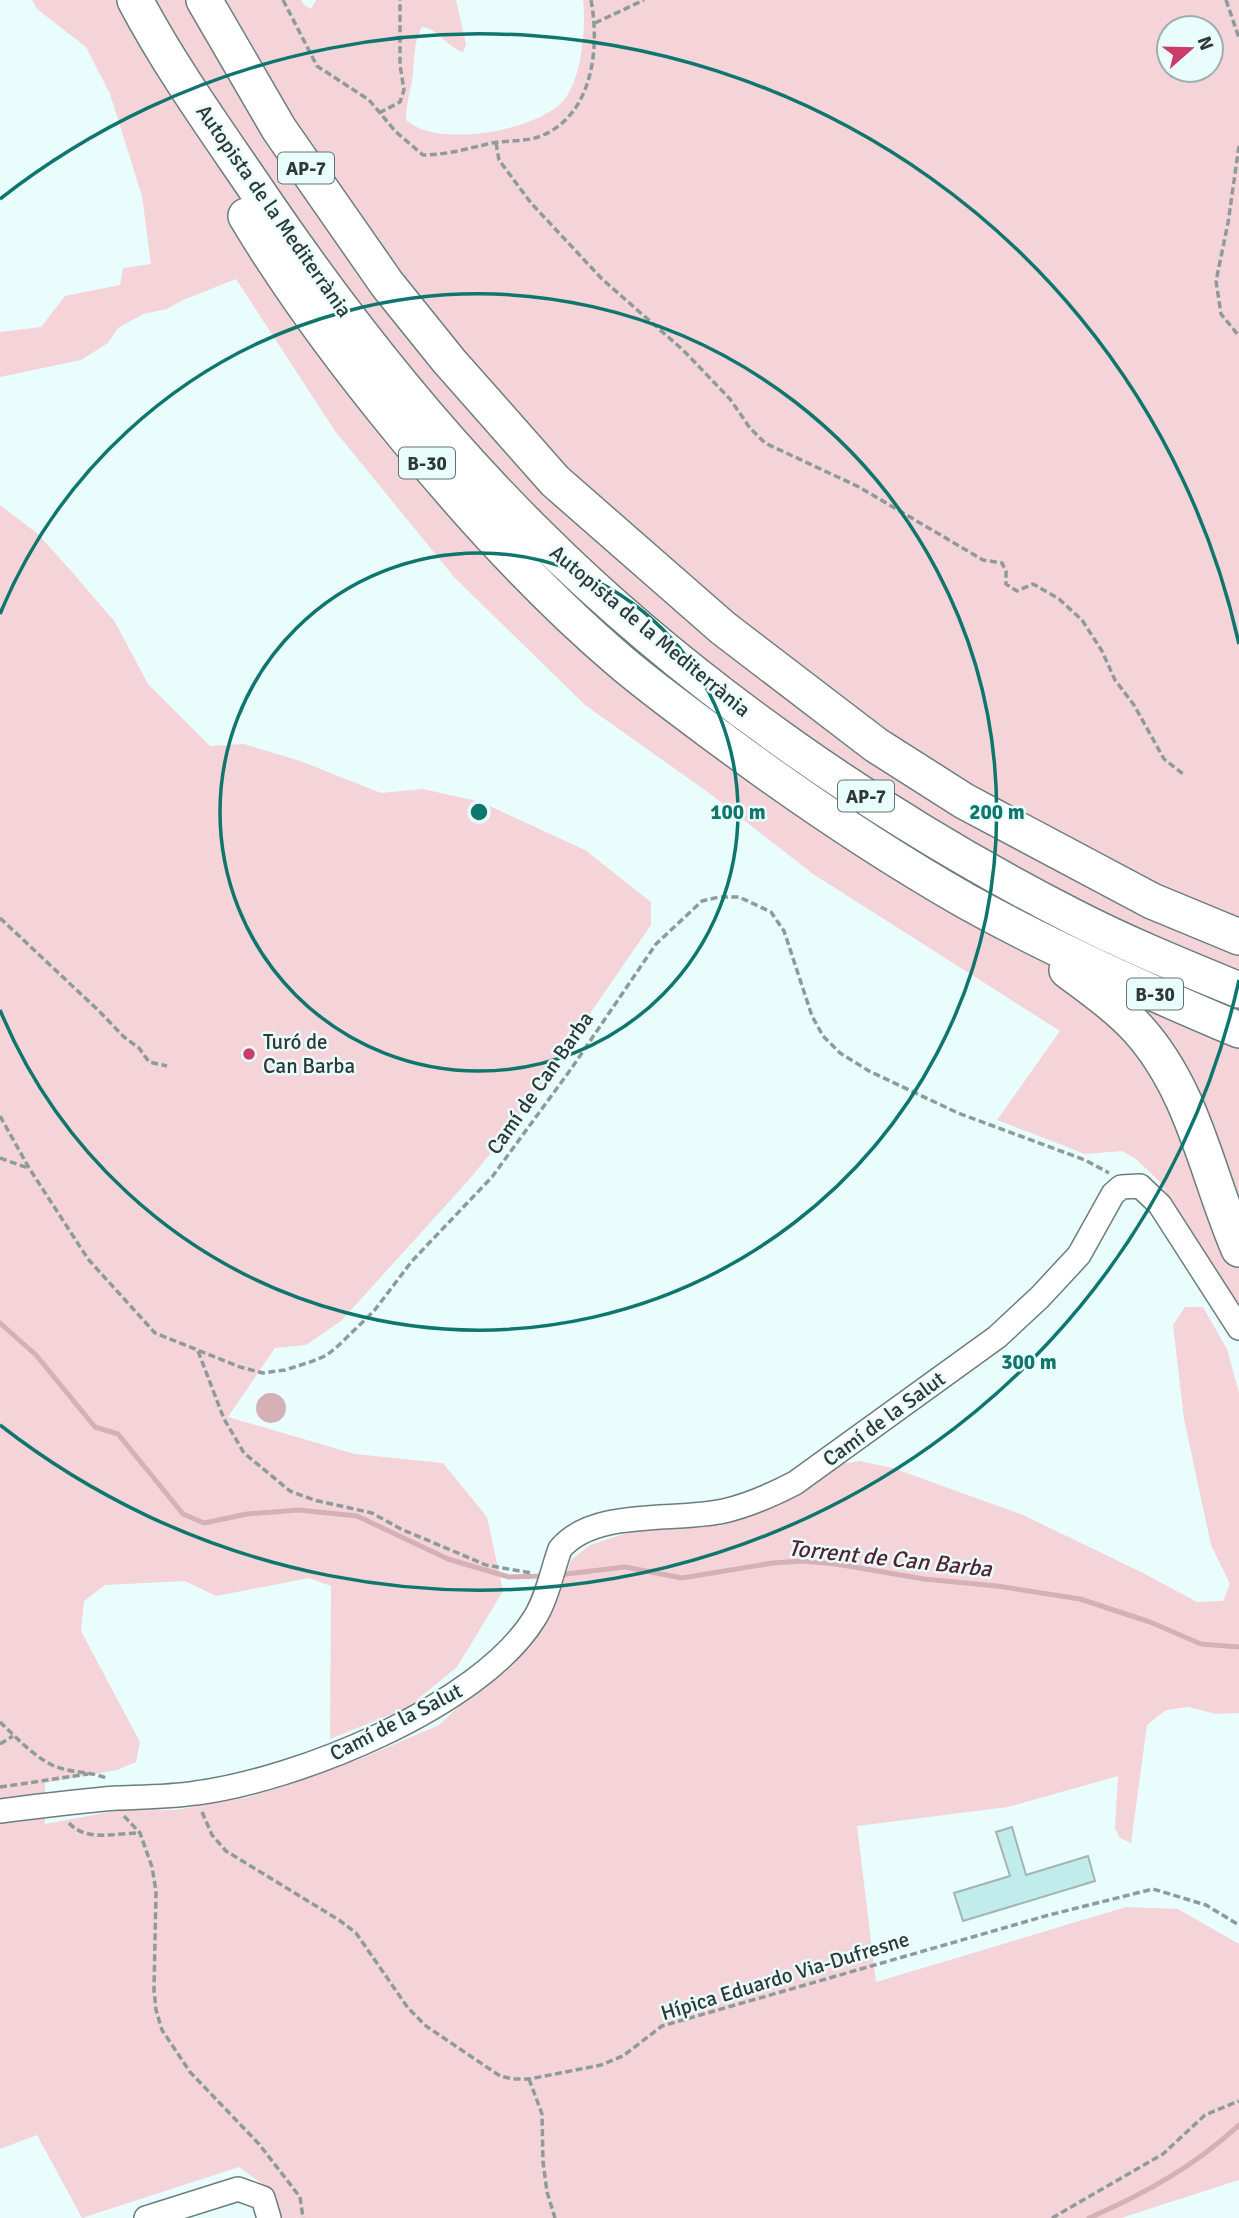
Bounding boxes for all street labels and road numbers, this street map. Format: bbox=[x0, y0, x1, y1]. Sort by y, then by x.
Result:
street label: Autopista de la Mediterrània bbox=[190, 99, 358, 323]
road number: AP-7 bbox=[278, 152, 334, 184]
road number: B-30 bbox=[399, 447, 455, 478]
street label: Autopista de la Mediterrània bbox=[544, 539, 756, 723]
road number: AP-7 bbox=[838, 780, 894, 811]
road number: B-30 bbox=[1127, 978, 1183, 1010]
street label: Camí de Can Barba bbox=[481, 1007, 599, 1159]
street label: Camí de la Salut bbox=[818, 1366, 950, 1472]
street label: Camí de la Salut bbox=[325, 1677, 467, 1767]
street label: Hípica Eduardo Via-Dufresne bbox=[658, 1926, 912, 2026]

